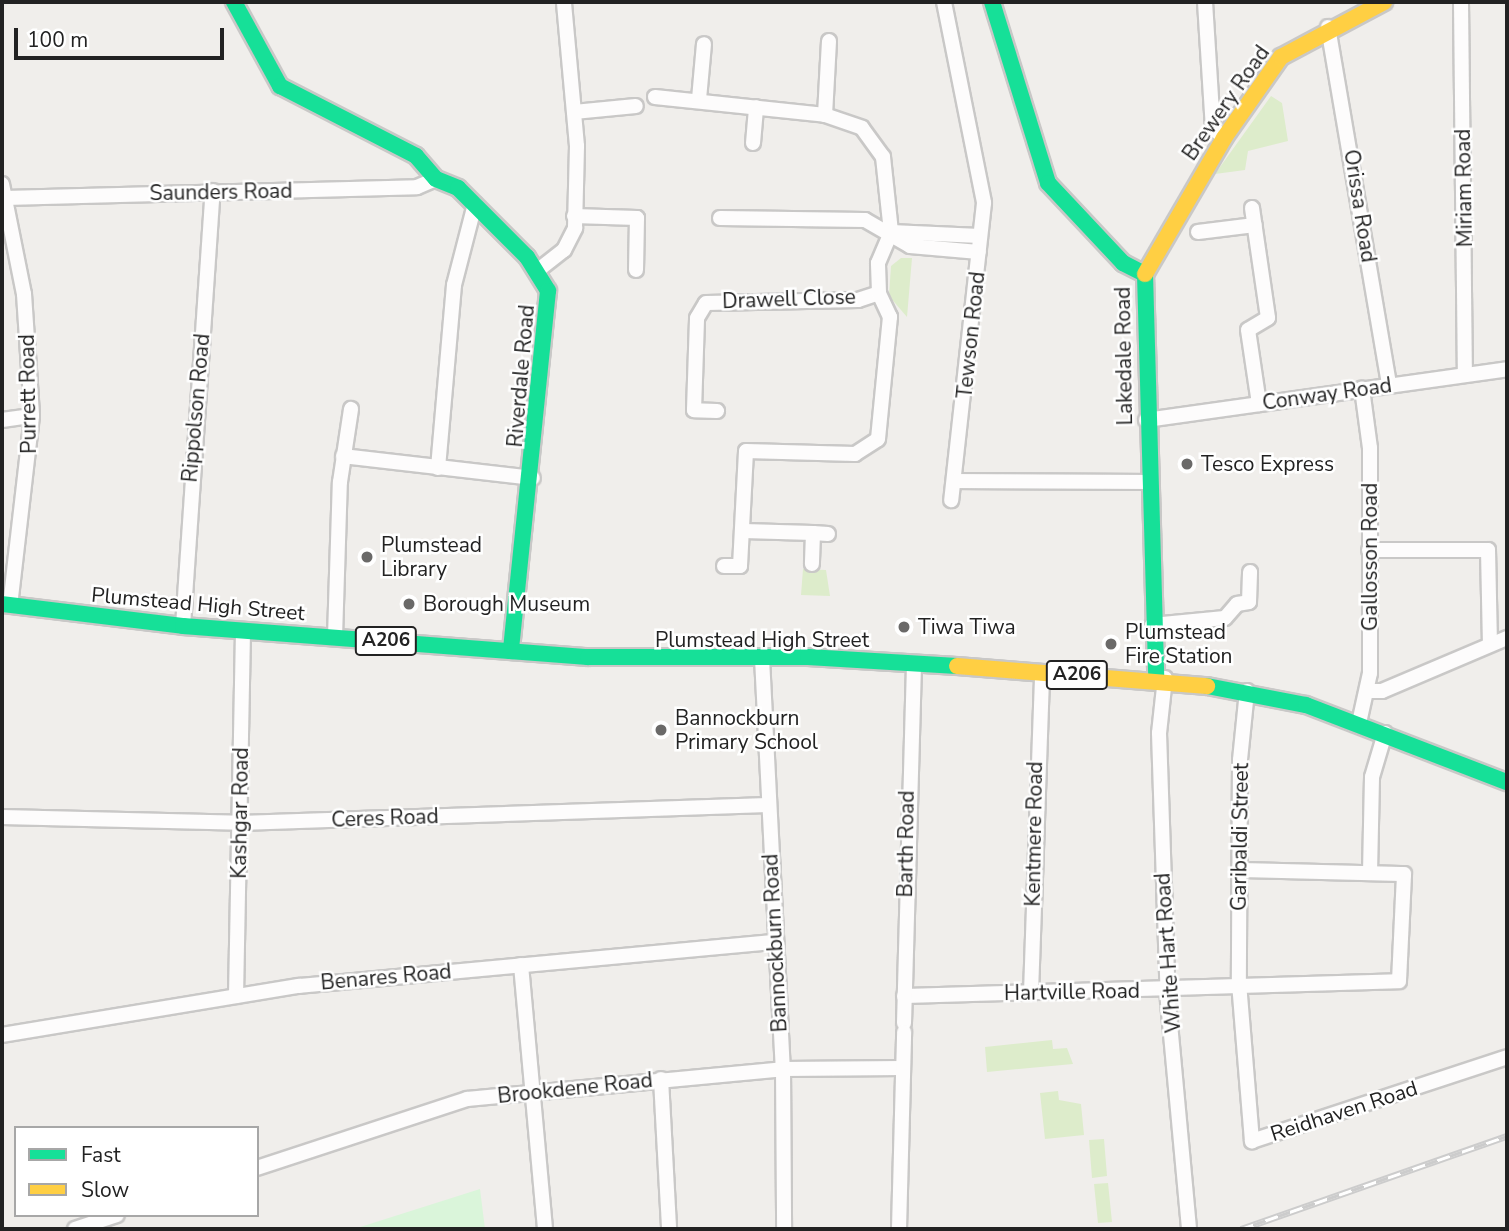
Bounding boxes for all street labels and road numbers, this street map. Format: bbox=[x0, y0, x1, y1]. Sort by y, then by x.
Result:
street label: Brewery Road bbox=[1177, 41, 1275, 165]
street label: Miriam Road bbox=[1450, 128, 1478, 248]
street label: Orissa Road bbox=[1339, 148, 1381, 264]
street label: Saunders Road bbox=[149, 178, 293, 206]
street label: Tewson Road bbox=[952, 270, 990, 400]
street label: Drawell Close bbox=[722, 284, 856, 314]
street label: Lakedale Road bbox=[1110, 286, 1138, 426]
street label: Riverdale Road bbox=[502, 304, 540, 448]
street label: Rippolson Road bbox=[177, 333, 215, 483]
street label: Purrett Road bbox=[14, 334, 42, 454]
street label: Conway Road bbox=[1261, 372, 1393, 416]
street label: Gallosson Road bbox=[1357, 483, 1383, 631]
street label: Plumstead High Street bbox=[90, 582, 306, 626]
road number: A206 bbox=[354, 626, 418, 656]
street label: Plumstead High Street bbox=[655, 627, 869, 653]
road number: A206 bbox=[1046, 660, 1108, 690]
street label: Kashgar Road bbox=[226, 747, 254, 879]
street label: Kentmere Road bbox=[1020, 761, 1048, 907]
street label: Garibaldi Street bbox=[1226, 763, 1254, 911]
street label: Barth Road bbox=[892, 790, 920, 898]
street label: Ceres Road bbox=[331, 804, 439, 832]
street label: Bannockburn Road bbox=[758, 853, 792, 1033]
street label: White Hart Road bbox=[1150, 872, 1186, 1034]
street label: Benares Road bbox=[319, 959, 453, 995]
street label: Hartville Road bbox=[1004, 978, 1140, 1006]
street label: Brookdene Road bbox=[496, 1067, 654, 1109]
street label: Reidhaven Road bbox=[1267, 1075, 1421, 1147]

